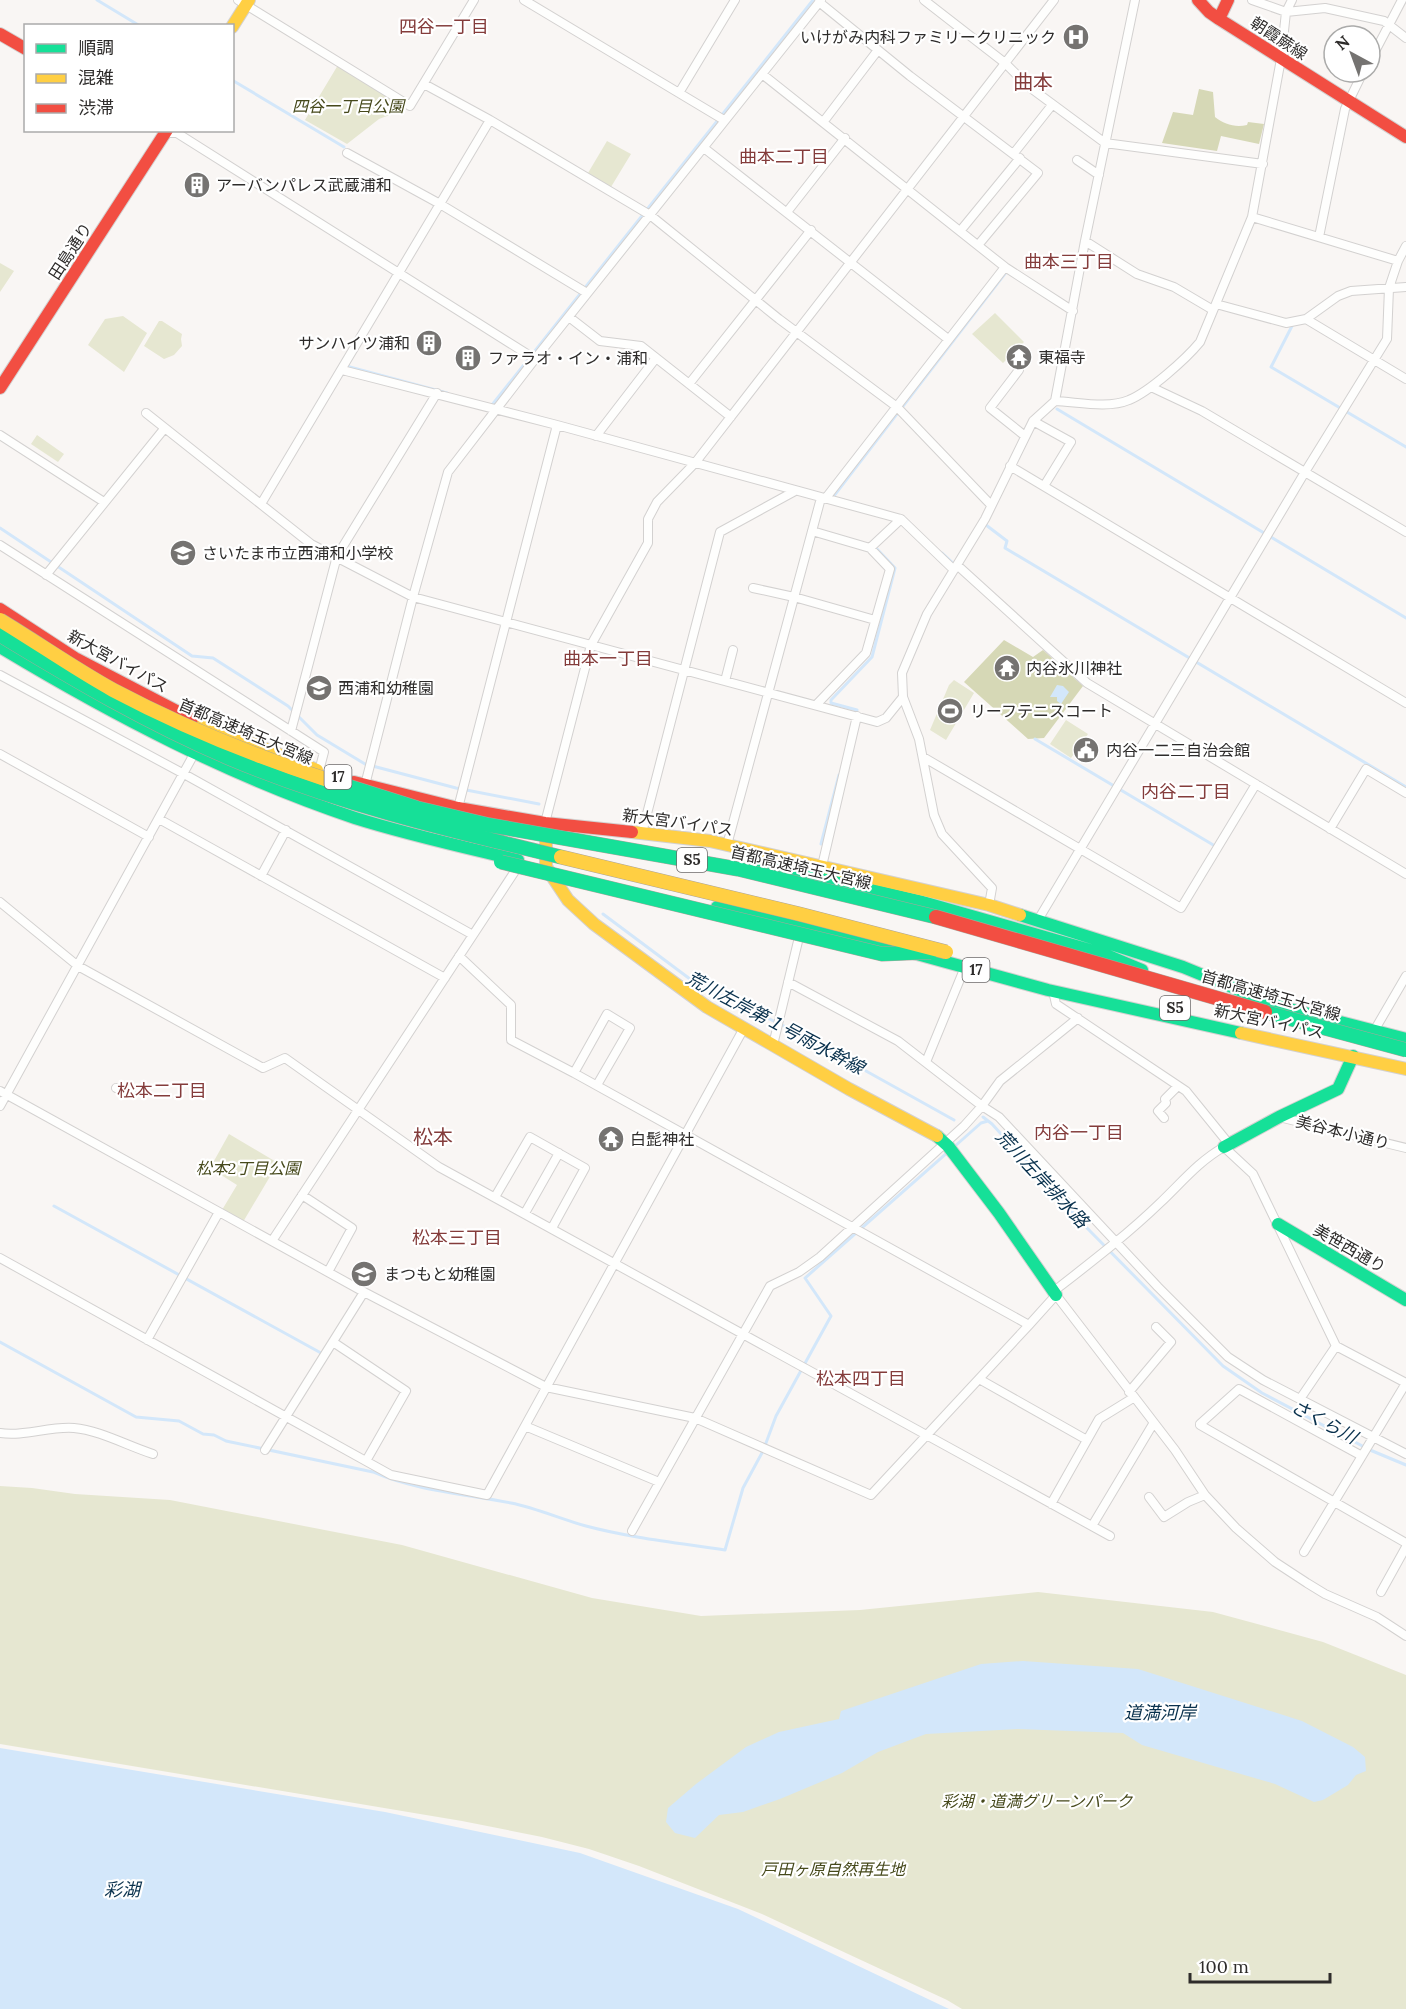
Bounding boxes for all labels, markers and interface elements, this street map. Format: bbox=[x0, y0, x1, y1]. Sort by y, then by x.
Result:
street label: 朝霞蕨線 bbox=[1247, 12, 1311, 64]
district label: 四谷一丁目 bbox=[399, 15, 489, 38]
hospital icon: いけがみ内科ファミリークリニック bbox=[1061, 22, 1091, 52]
legend bbox=[24, 24, 234, 132]
north arrow bbox=[1322, 24, 1382, 84]
place label: いけがみ内科ファミリークリニック bbox=[800, 27, 1056, 47]
text: N bbox=[1331, 31, 1353, 54]
text: 順調 bbox=[78, 36, 114, 59]
text: 混雑 bbox=[78, 66, 114, 89]
district label: 曲本 bbox=[1013, 69, 1053, 94]
text: 渋滞 bbox=[78, 96, 114, 119]
park label: 四谷一丁目公園 bbox=[292, 96, 406, 116]
district label: 曲本二丁目 bbox=[739, 145, 829, 168]
building icon: アーバンパレス武蔵浦和 bbox=[182, 170, 212, 200]
place label: アーバンパレス武蔵浦和 bbox=[216, 175, 392, 195]
street label: 田島通り bbox=[44, 219, 96, 283]
district label: 曲本三丁目 bbox=[1024, 250, 1114, 273]
building icon: サンハイツ浦和 bbox=[414, 328, 444, 358]
place label: サンハイツ浦和 bbox=[298, 333, 410, 353]
temple icon: 東福寺 bbox=[1004, 342, 1034, 372]
building icon: ファラオ・イン・浦和 bbox=[453, 343, 483, 373]
place label: 東福寺 bbox=[1038, 347, 1086, 367]
place label: ファラオ・イン・浦和 bbox=[488, 348, 648, 368]
school or university icon: さいたま市立西浦和小学校 bbox=[168, 538, 198, 568]
place label: さいたま市立西浦和小学校 bbox=[202, 543, 394, 563]
street label: 新大宮バイパス bbox=[64, 625, 172, 697]
district label: 曲本一丁目 bbox=[563, 647, 653, 670]
temple icon: 内谷氷川神社 bbox=[992, 653, 1022, 683]
place label: 内谷氷川神社 bbox=[1026, 658, 1122, 678]
school or university icon: 西浦和幼稚園 bbox=[304, 673, 334, 703]
place label: 西浦和幼稚園 bbox=[338, 678, 434, 698]
street label: 首都高速埼玉大宮線 bbox=[176, 694, 316, 768]
sports icon: リーフテニスコート bbox=[935, 696, 965, 726]
place label: リーフテニスコート bbox=[970, 701, 1113, 721]
public building icon: 内谷一二三自治会館 bbox=[1071, 735, 1101, 765]
place label: 内谷一二三自治会館 bbox=[1106, 740, 1250, 760]
road number: 17 bbox=[324, 765, 352, 789]
district label: 内谷二丁目 bbox=[1141, 780, 1231, 803]
street label: 新大宮バイパス bbox=[621, 804, 735, 840]
street label: 首都高速埼玉大宮線 bbox=[729, 841, 873, 893]
road number: S5 bbox=[677, 848, 707, 872]
road number: 17 bbox=[962, 958, 990, 982]
water label: 荒川左岸第１号雨水幹線 bbox=[682, 966, 870, 1080]
street label: 首都高速埼玉大宮線 bbox=[1199, 966, 1343, 1024]
road number: S5 bbox=[1160, 996, 1190, 1020]
street label: 新大宮バイパス bbox=[1212, 1000, 1326, 1042]
district label: 松本二丁目 bbox=[117, 1079, 207, 1102]
street label: 美谷本小通り bbox=[1294, 1111, 1392, 1153]
district label: 内谷一丁目 bbox=[1034, 1121, 1124, 1144]
district label: 松本 bbox=[413, 1124, 453, 1149]
temple icon: 白髭神社 bbox=[596, 1124, 626, 1154]
water label: 荒川左岸排水路 bbox=[991, 1125, 1095, 1234]
place label: 白髭神社 bbox=[630, 1129, 694, 1149]
park label: 松本2丁目公園 bbox=[196, 1158, 302, 1178]
street label: 美笹西通り bbox=[1310, 1219, 1390, 1277]
district label: 松本三丁目 bbox=[412, 1226, 502, 1249]
school or university icon: まつもと幼稚園 bbox=[349, 1259, 379, 1289]
place label: まつもと幼稚園 bbox=[384, 1264, 496, 1284]
district label: 松本四丁目 bbox=[816, 1367, 906, 1390]
water label: さくら川 bbox=[1287, 1395, 1363, 1450]
water label: 道満河岸 bbox=[1124, 1701, 1198, 1724]
park label: 彩湖・道満グリーンパーク bbox=[941, 1791, 1134, 1811]
park label: 戸田ヶ原自然再生地 bbox=[761, 1859, 907, 1879]
water label: 彩湖 bbox=[104, 1878, 143, 1901]
scale bar bbox=[1190, 1946, 1330, 1984]
text: 100 m bbox=[1199, 1955, 1249, 1978]

